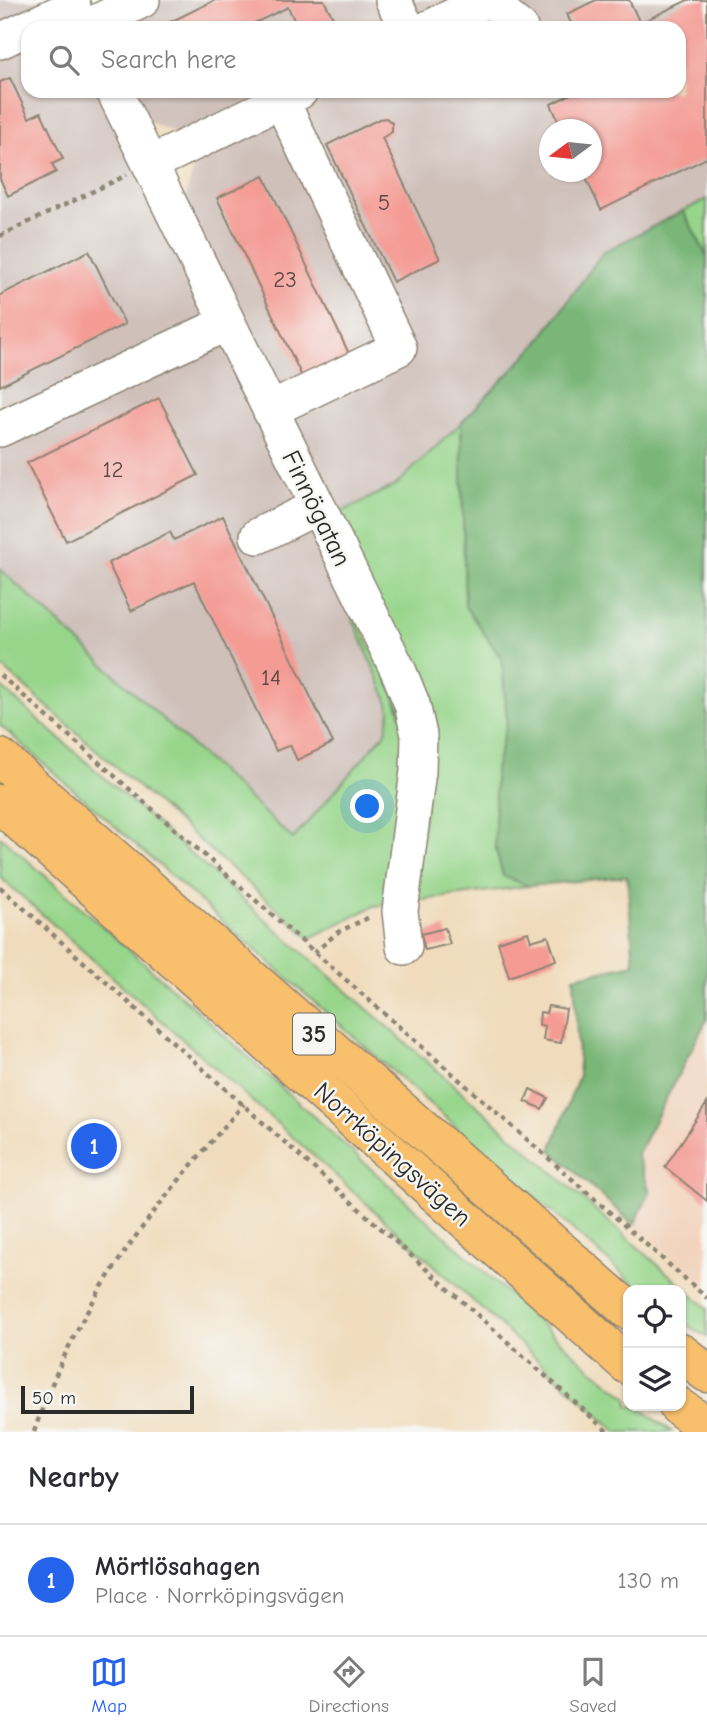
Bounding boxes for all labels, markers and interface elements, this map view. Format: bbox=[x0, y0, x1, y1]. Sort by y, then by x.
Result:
search box bbox=[21, 21, 686, 98]
icon: search bbox=[45, 41, 83, 79]
text: Search here bbox=[101, 45, 236, 75]
north arrow bbox=[539, 119, 602, 182]
house number: 5 bbox=[378, 189, 390, 216]
house number: 23 bbox=[273, 266, 297, 293]
street label: Finnögatan bbox=[275, 446, 357, 571]
house number: 12 bbox=[102, 456, 124, 483]
house number: 14 bbox=[261, 664, 281, 691]
your location bbox=[350, 789, 384, 823]
road number: 35 bbox=[293, 1014, 335, 1054]
street label: Norrköpingsvägen bbox=[308, 1076, 477, 1233]
pin: 1 bbox=[71, 1120, 117, 1172]
map controls bbox=[623, 1285, 686, 1411]
button: locate bbox=[623, 1285, 686, 1348]
button: layers bbox=[623, 1348, 686, 1411]
scale bar bbox=[21, 1383, 194, 1415]
text: 50 m bbox=[32, 1387, 76, 1409]
text: Nearby bbox=[28, 1460, 119, 1495]
text: Mörtlösahagen bbox=[95, 1552, 260, 1582]
text: 1 bbox=[46, 1567, 56, 1594]
text: 130 m bbox=[618, 1567, 679, 1594]
text: Place · Norrköpingsvägen bbox=[95, 1582, 345, 1609]
tab: Map bbox=[90, 1653, 128, 1717]
tab: Directions bbox=[309, 1653, 389, 1717]
tab: Saved bbox=[569, 1653, 617, 1717]

